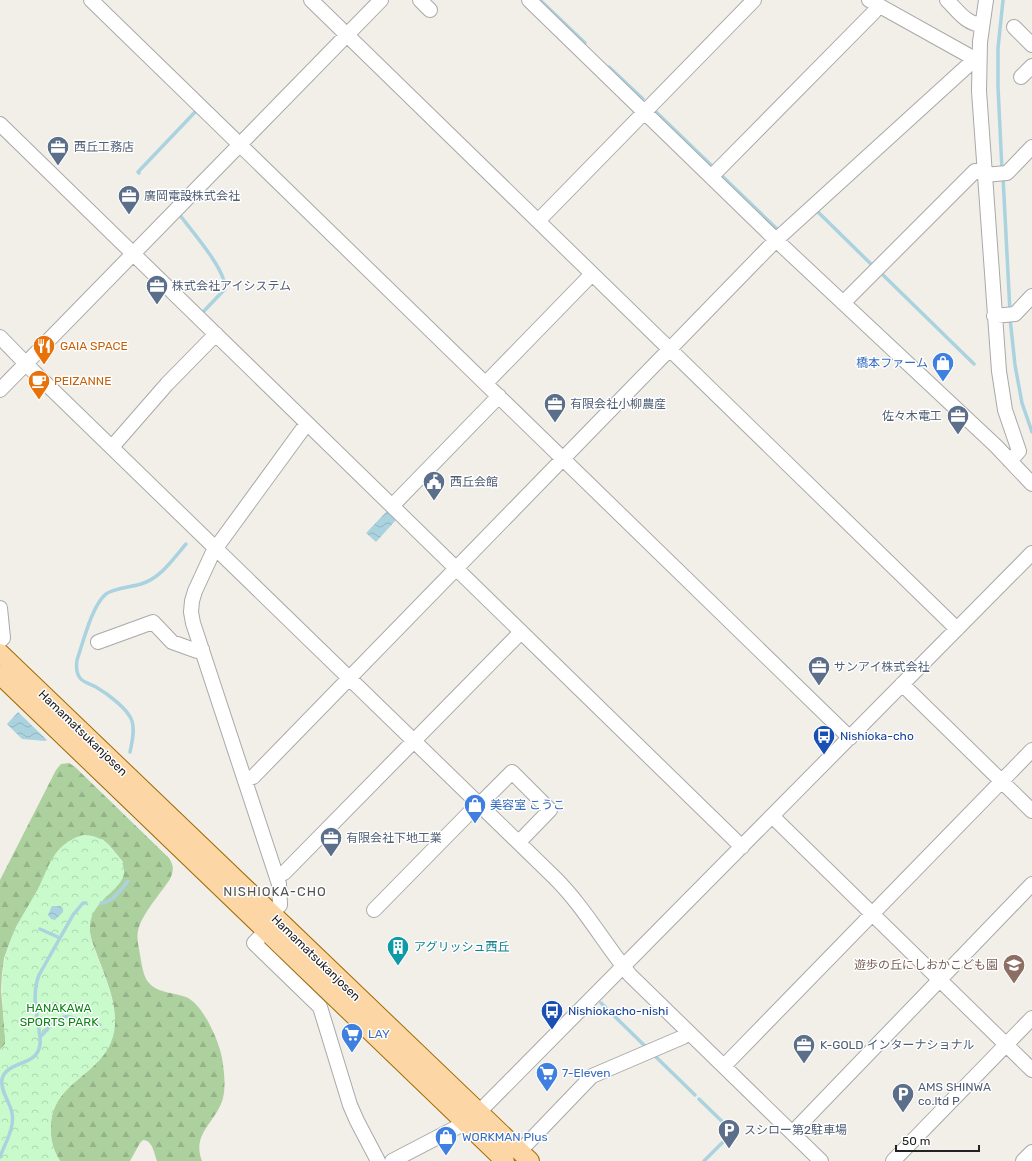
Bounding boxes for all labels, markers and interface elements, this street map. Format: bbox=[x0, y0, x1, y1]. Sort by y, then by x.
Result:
office icon: 西丘工務店 bbox=[45, 134, 71, 167]
place label: 西丘工務店 bbox=[74, 140, 134, 154]
office icon: 廣岡電設株式会社 bbox=[116, 183, 142, 216]
place label: 廣岡電設株式会社 bbox=[144, 189, 240, 203]
office icon: 株式会社アイシステム bbox=[144, 273, 170, 306]
place label: 株式会社アイシステム bbox=[172, 279, 291, 293]
restaurant icon: GAIA SPACE bbox=[31, 333, 57, 366]
place label: GAIA SPACE bbox=[60, 339, 128, 353]
shop icon: 橋本ファーム bbox=[930, 350, 956, 383]
place label: 橋本ファーム bbox=[856, 356, 928, 370]
cafe icon: PEIZANNE bbox=[26, 368, 52, 401]
place label: PEIZANNE bbox=[54, 374, 111, 388]
office icon: 有限会社小柳農産 bbox=[542, 391, 568, 424]
place label: 有限会社小柳農産 bbox=[570, 397, 666, 411]
office icon: 佐々木電工 bbox=[945, 403, 971, 436]
place label: 佐々木電工 bbox=[882, 409, 942, 423]
public building icon: 西丘会館 bbox=[421, 469, 447, 502]
place label: 西丘会館 bbox=[450, 475, 498, 489]
office icon: サンアイ株式会社 bbox=[806, 654, 832, 687]
place label: サンアイ株式会社 bbox=[834, 660, 929, 674]
street label: Hamamatsukanjosen bbox=[36, 687, 130, 779]
bus stop icon: Nishioka-cho bbox=[811, 723, 837, 756]
place label: Nishioka-cho bbox=[840, 729, 914, 743]
shop icon: 美容室 こうこ bbox=[462, 792, 488, 825]
place label: 美容室 こうこ bbox=[490, 798, 565, 812]
office icon: 有限会社下地工業 bbox=[318, 825, 344, 858]
place label: 有限会社下地工業 bbox=[346, 831, 442, 845]
district label: NISHIOKA-CHO bbox=[223, 884, 327, 899]
street label: Hamamatsukanjosen bbox=[269, 912, 363, 1004]
building icon: アグリッシュ西丘 bbox=[385, 934, 411, 967]
place label: アグリッシュ西丘 bbox=[414, 940, 509, 954]
school or university icon: 遊歩の丘にしおかこども園 bbox=[1001, 952, 1027, 985]
place label: 遊歩の丘にしおかこども園 bbox=[854, 958, 998, 972]
bus stop icon: Nishiokacho-nishi bbox=[539, 998, 565, 1031]
park label: HANAKAWA SPORTS PARK bbox=[20, 1001, 99, 1029]
place label: Nishiokacho-nishi bbox=[568, 1004, 668, 1018]
supermarket icon: LAY bbox=[339, 1021, 365, 1054]
place label: LAY bbox=[368, 1027, 390, 1041]
office icon: K-GOLD インターナショナル bbox=[791, 1032, 817, 1065]
place label: K-GOLD インターナショナル bbox=[820, 1038, 975, 1052]
supermarket icon: 7-Eleven bbox=[534, 1060, 560, 1093]
place label: 7-Eleven bbox=[562, 1066, 611, 1080]
place label: AMS SHINWA co.ltd P bbox=[918, 1080, 991, 1108]
parking icon: AMS SHINWA co.ltd P bbox=[890, 1081, 916, 1114]
parking icon: スシロー第2駐車場 bbox=[716, 1117, 742, 1150]
place label: スシロー第2駐車場 bbox=[744, 1123, 847, 1137]
shop icon: WORKMAN Plus bbox=[433, 1124, 459, 1157]
scale bar bbox=[896, 1127, 979, 1153]
place label: WORKMAN Plus bbox=[462, 1130, 548, 1144]
text: 50 m bbox=[902, 1134, 930, 1148]

